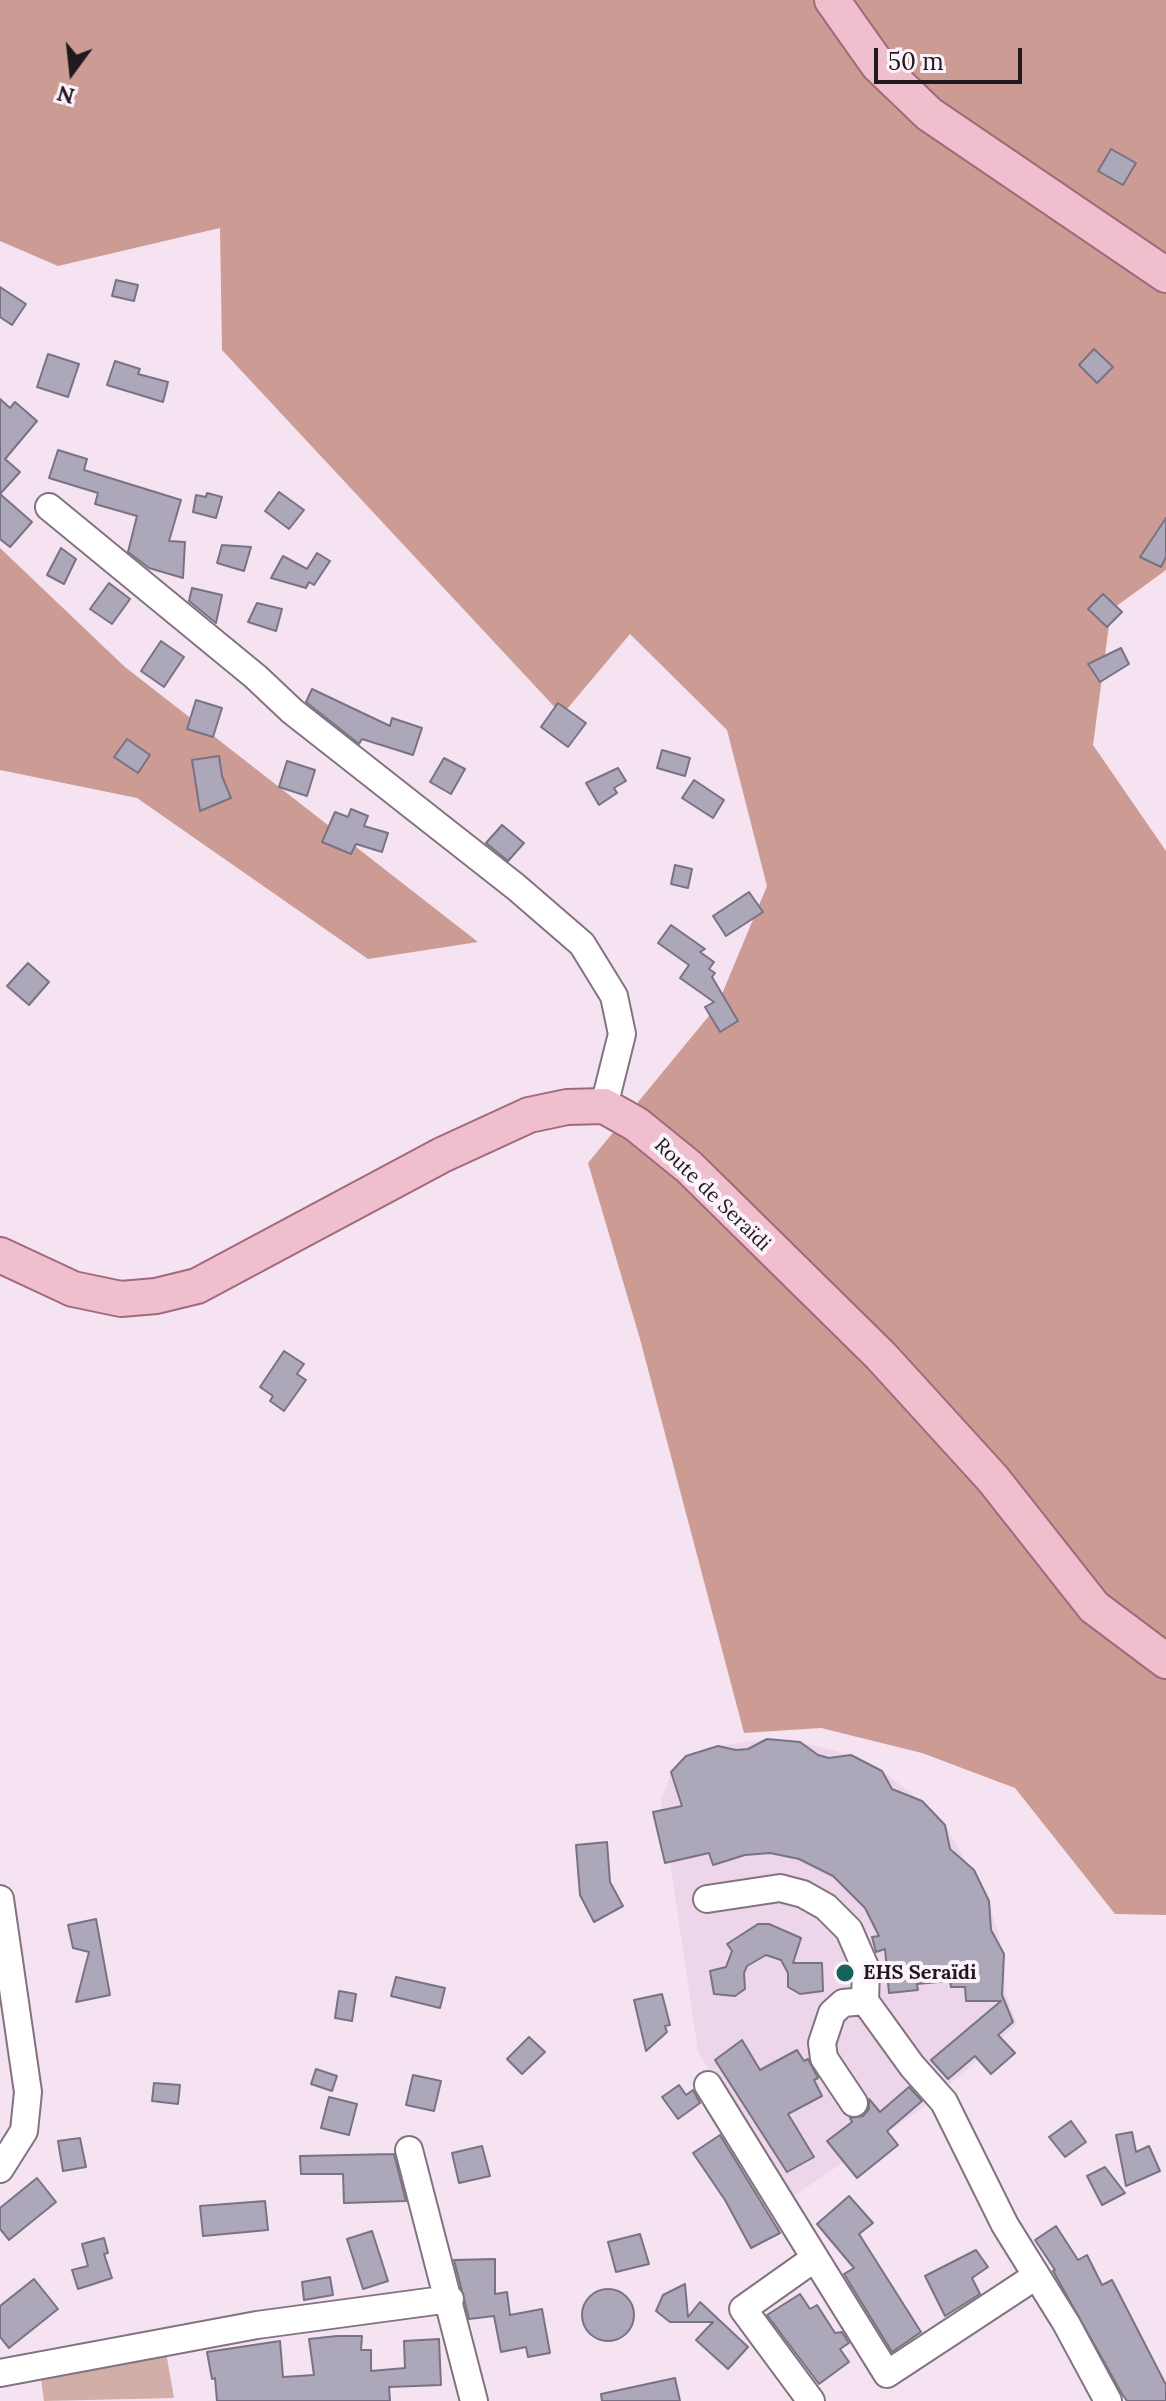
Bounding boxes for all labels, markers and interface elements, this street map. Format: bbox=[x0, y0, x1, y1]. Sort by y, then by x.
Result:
north arrow bbox=[32, 32, 112, 112]
scale bar bbox=[878, 32, 1026, 82]
text: 50 m bbox=[888, 46, 944, 77]
text: N bbox=[54, 79, 78, 111]
street label: Route de Seraïdi bbox=[649, 1134, 775, 1256]
place label: EHS Seraïdi bbox=[863, 1961, 977, 1985]
marker: EHS Seraïdi bbox=[834, 1962, 856, 1984]

